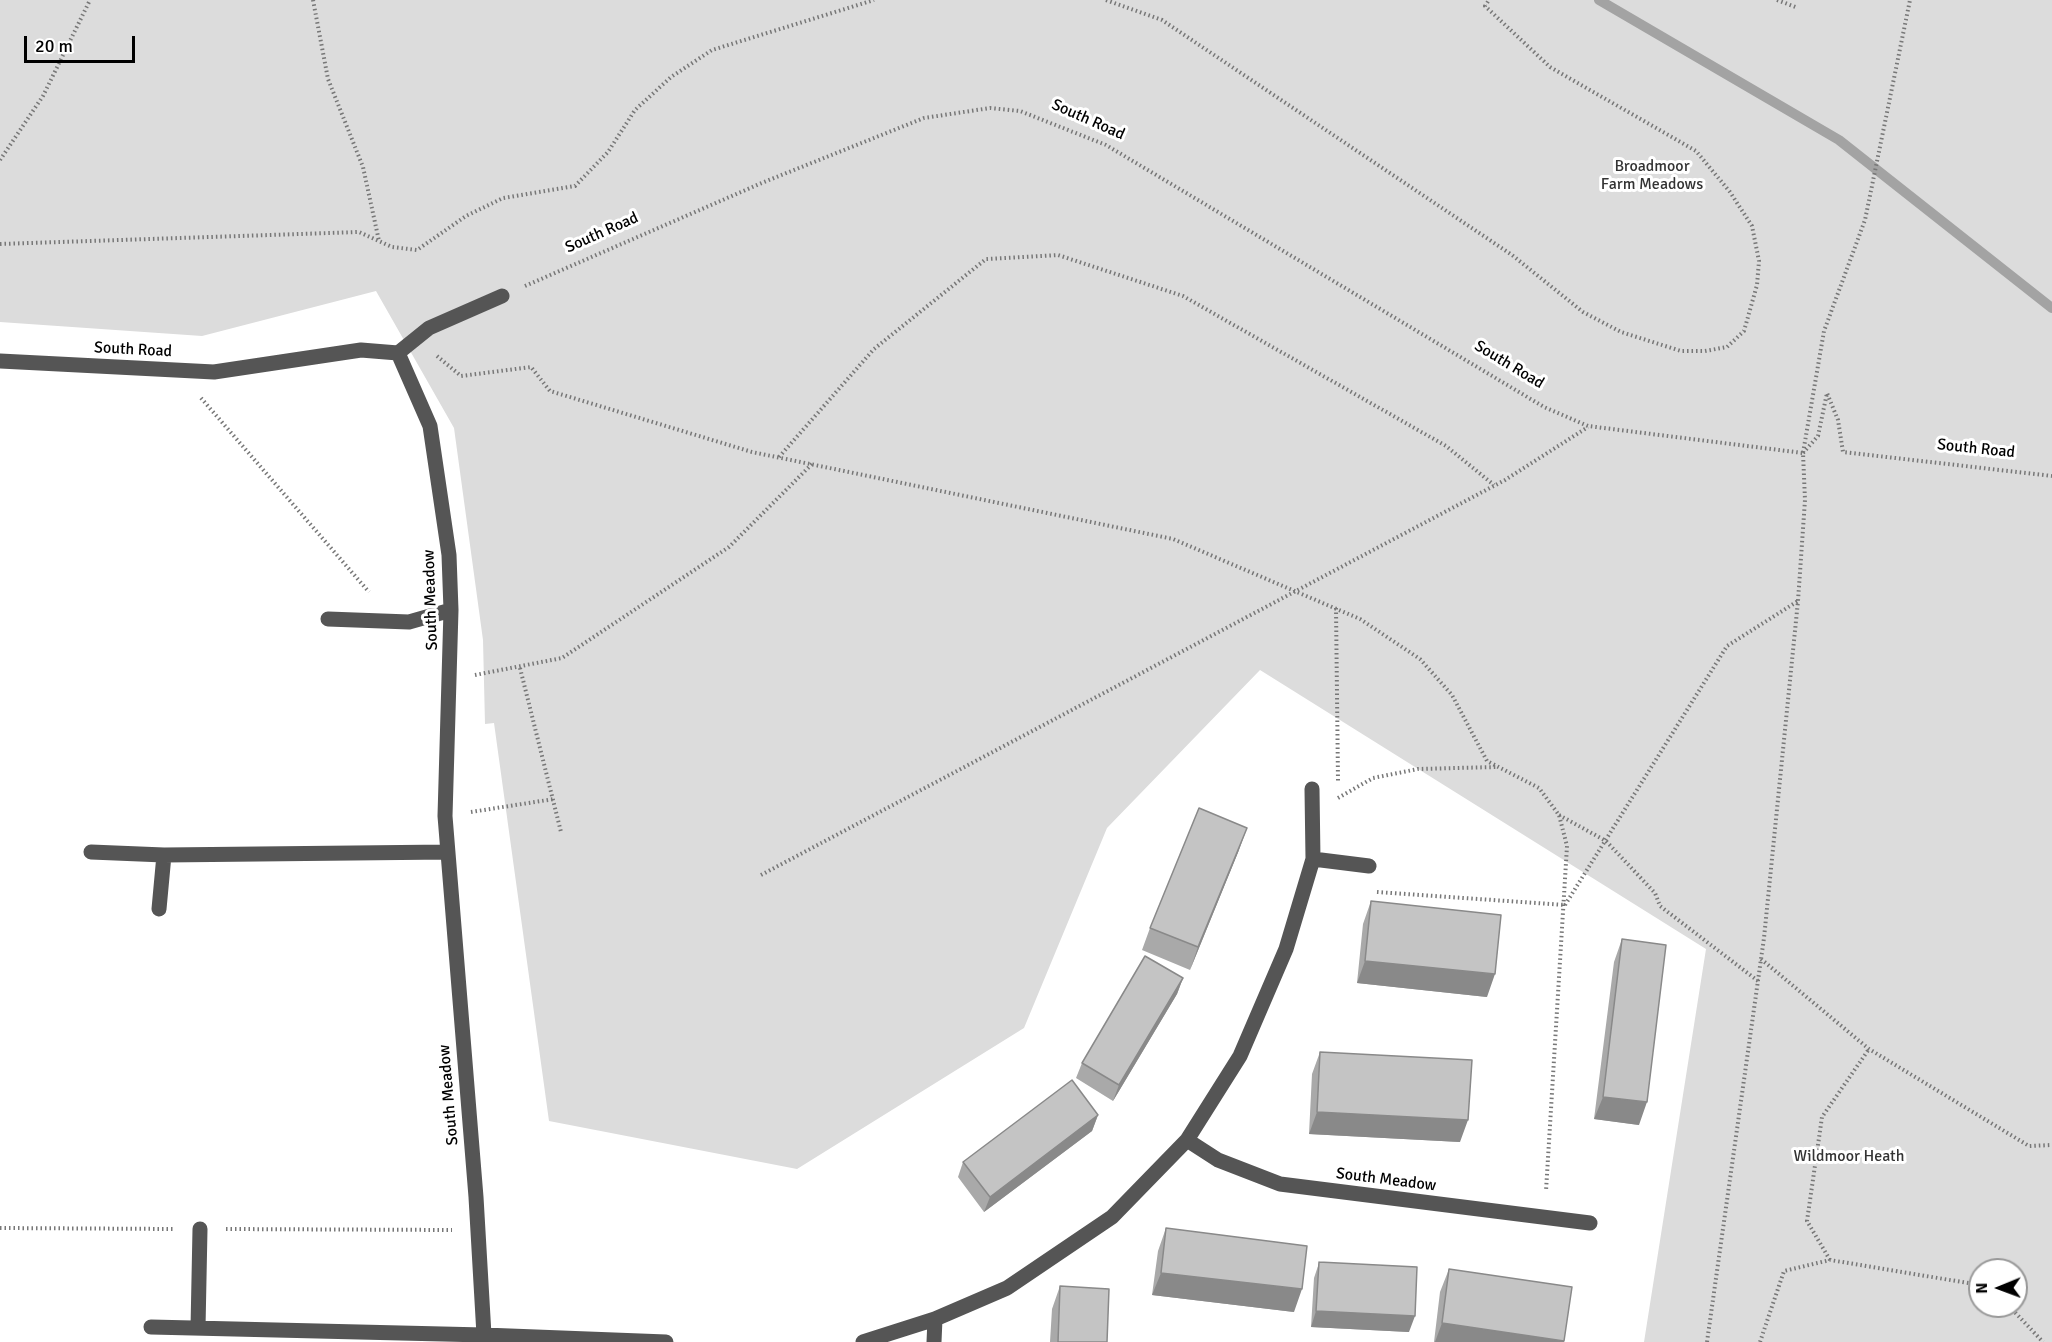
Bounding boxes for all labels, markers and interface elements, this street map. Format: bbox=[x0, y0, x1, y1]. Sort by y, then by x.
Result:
scale bar bbox=[27, 24, 138, 62]
text: 20 m bbox=[35, 35, 73, 57]
street label: South Road bbox=[1048, 95, 1128, 145]
park label: Broadmoor Farm Meadows bbox=[1601, 157, 1703, 195]
street label: South Road bbox=[562, 208, 642, 258]
street label: South Road bbox=[1471, 337, 1547, 393]
street label: South Road bbox=[94, 338, 172, 362]
street label: South Road bbox=[1936, 435, 2016, 463]
street label: South Meadow bbox=[420, 549, 442, 651]
street label: South Meadow bbox=[435, 1044, 463, 1146]
park label: Wildmoor Heath bbox=[1794, 1147, 1904, 1167]
street label: South Meadow bbox=[1335, 1164, 1437, 1196]
north arrow bbox=[1968, 1258, 2028, 1318]
text: N bbox=[1972, 1283, 1992, 1294]

